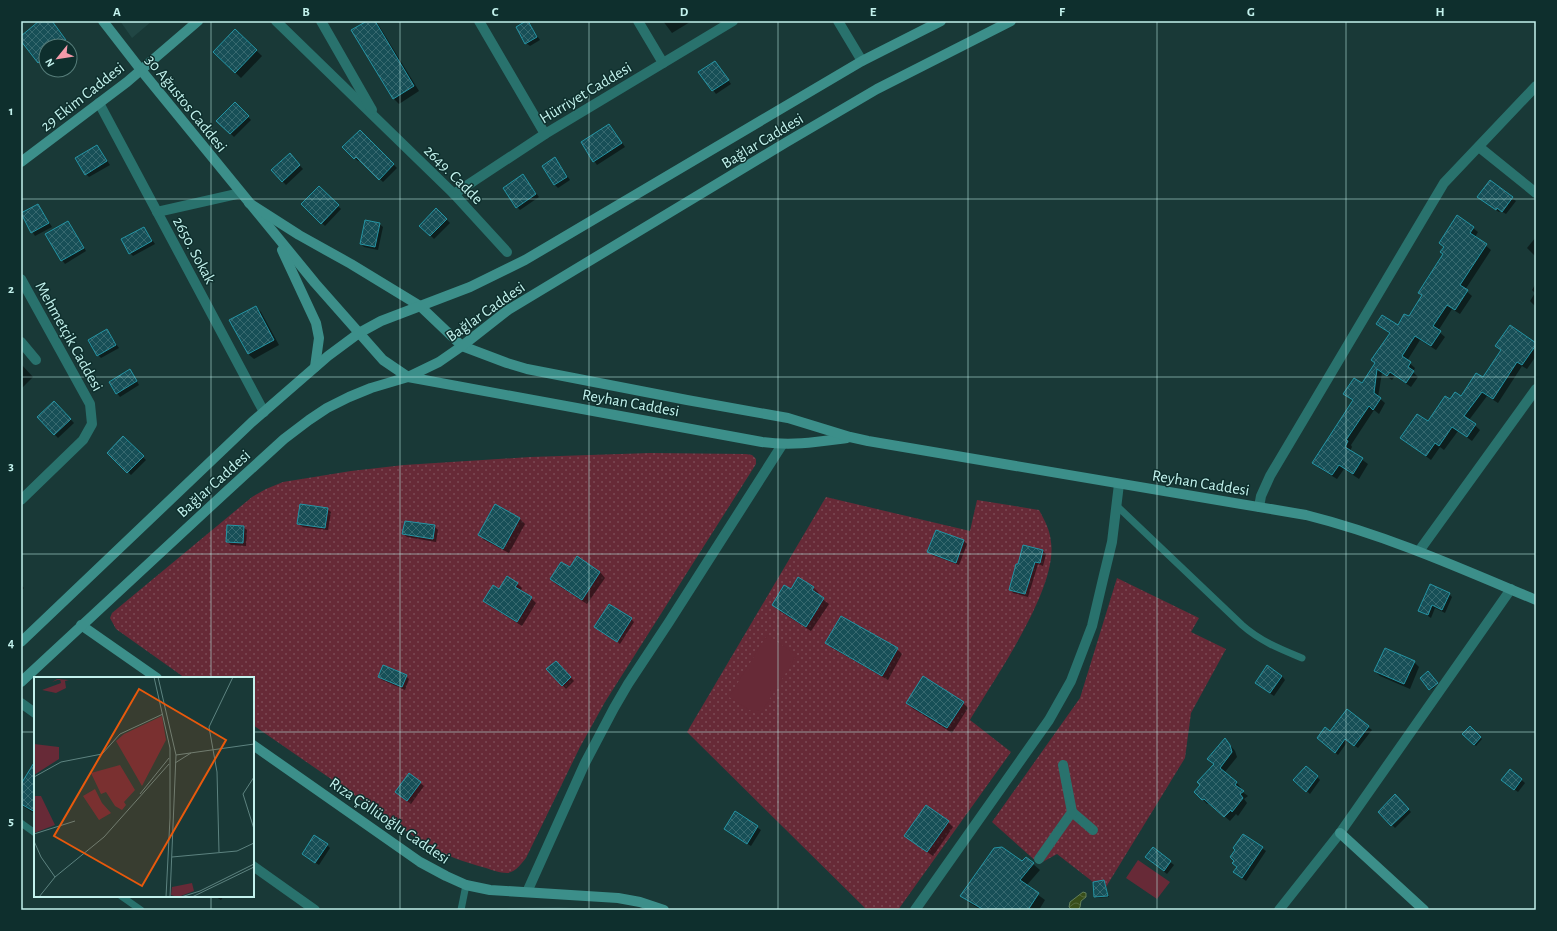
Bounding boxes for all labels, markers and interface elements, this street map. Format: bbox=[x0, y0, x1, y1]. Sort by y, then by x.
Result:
text: A bbox=[113, 6, 121, 19]
text: B bbox=[302, 6, 310, 19]
text: C bbox=[492, 6, 499, 19]
text: D bbox=[680, 6, 689, 19]
text: E bbox=[870, 6, 877, 19]
text: F bbox=[1059, 6, 1066, 19]
text: G bbox=[1247, 6, 1255, 19]
text: H bbox=[1435, 6, 1445, 19]
north arrow bbox=[38, 38, 78, 78]
street label: 30 Ağustos Caddesi bbox=[142, 52, 230, 155]
text: N bbox=[43, 57, 56, 69]
street label: 29 Ekim Caddesi bbox=[38, 59, 127, 134]
street label: Hürriyet Caddesi bbox=[537, 59, 635, 127]
text: 1 bbox=[9, 105, 13, 118]
street label: Bağlar Caddesi bbox=[719, 110, 806, 171]
street label: 2649. Cadde bbox=[421, 142, 486, 207]
street label: 2650. Sokak bbox=[170, 214, 219, 287]
street label: Mehmetçik Caddesi bbox=[32, 279, 106, 394]
street label: Bağlar Caddesi bbox=[443, 279, 528, 345]
text: 2 bbox=[8, 283, 14, 296]
street label: Reyhan Caddesi bbox=[581, 387, 681, 420]
street label: Bağlar Caddesi bbox=[174, 447, 253, 521]
text: 3 bbox=[8, 460, 14, 473]
street label: Reyhan Caddesi bbox=[1151, 467, 1251, 500]
text: 4 bbox=[8, 637, 15, 650]
inset map bbox=[34, 677, 254, 897]
street label: Rıza Çöllüoğlu Caddesi bbox=[326, 775, 452, 867]
text: 5 bbox=[8, 815, 14, 828]

